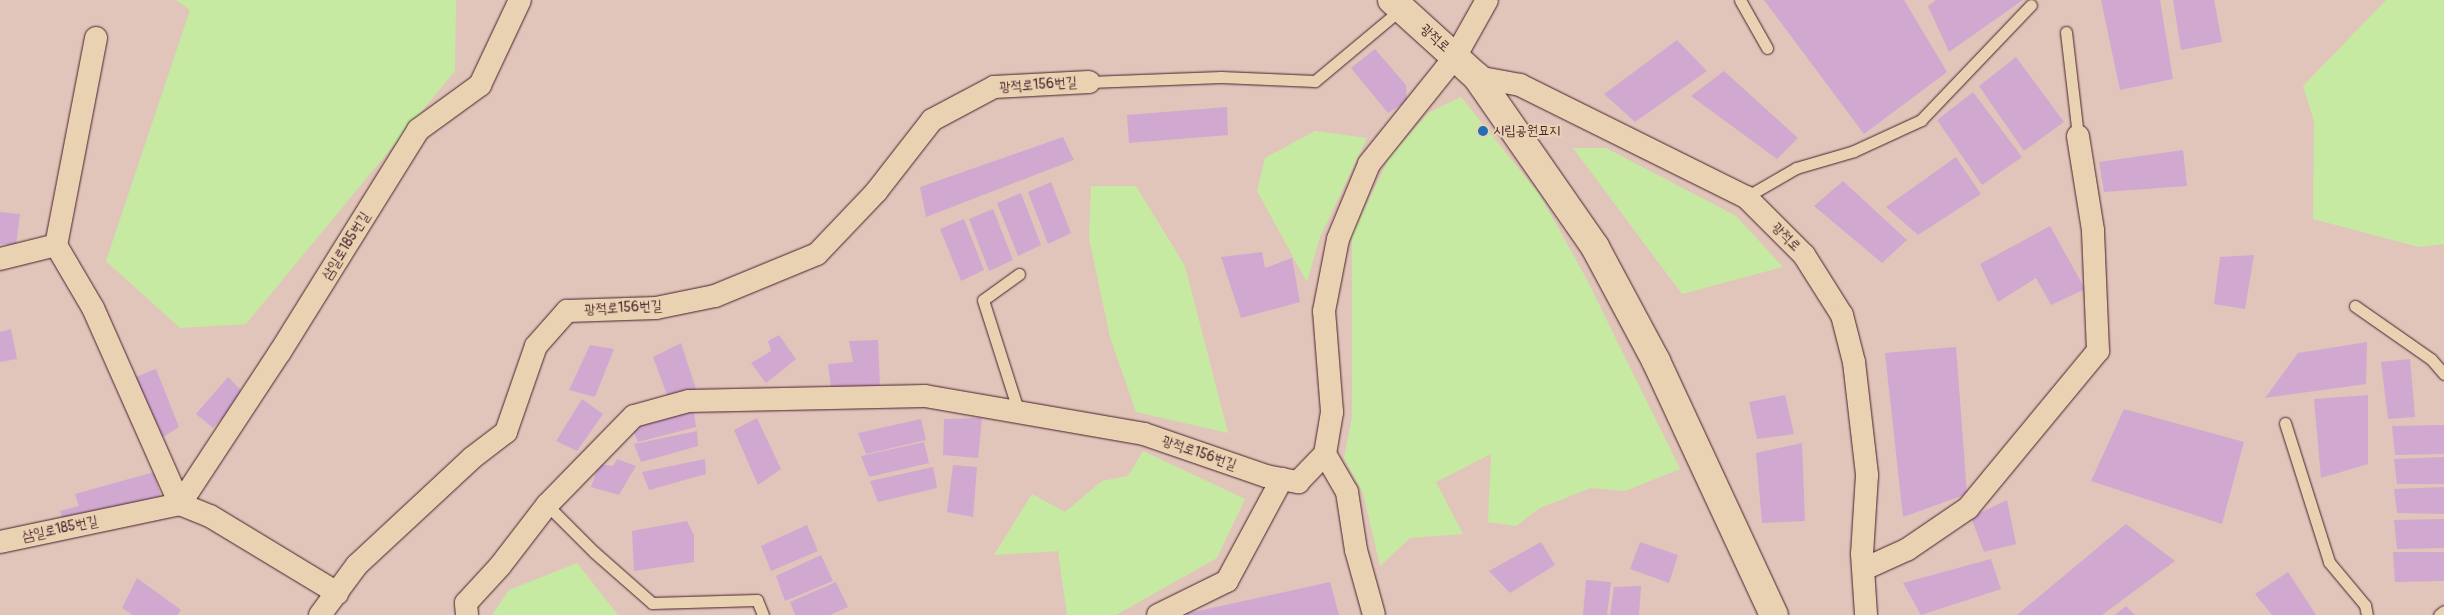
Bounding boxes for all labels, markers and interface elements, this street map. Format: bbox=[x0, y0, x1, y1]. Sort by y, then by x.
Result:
street label: 광적로 bbox=[1417, 20, 1453, 56]
street label: 광적로156번길 bbox=[999, 74, 1077, 96]
place label: 시립공원묘지 bbox=[1493, 123, 1561, 139]
marker: 시립공원묘지 bbox=[1477, 125, 1489, 137]
street label: 삼일로185번길 bbox=[319, 209, 373, 283]
street label: 광적로 bbox=[1768, 219, 1804, 255]
street label: 광적로156번길 bbox=[584, 298, 662, 318]
street label: 광적로156번길 bbox=[1160, 432, 1238, 474]
street label: 삼일로185번길 bbox=[21, 513, 99, 545]

